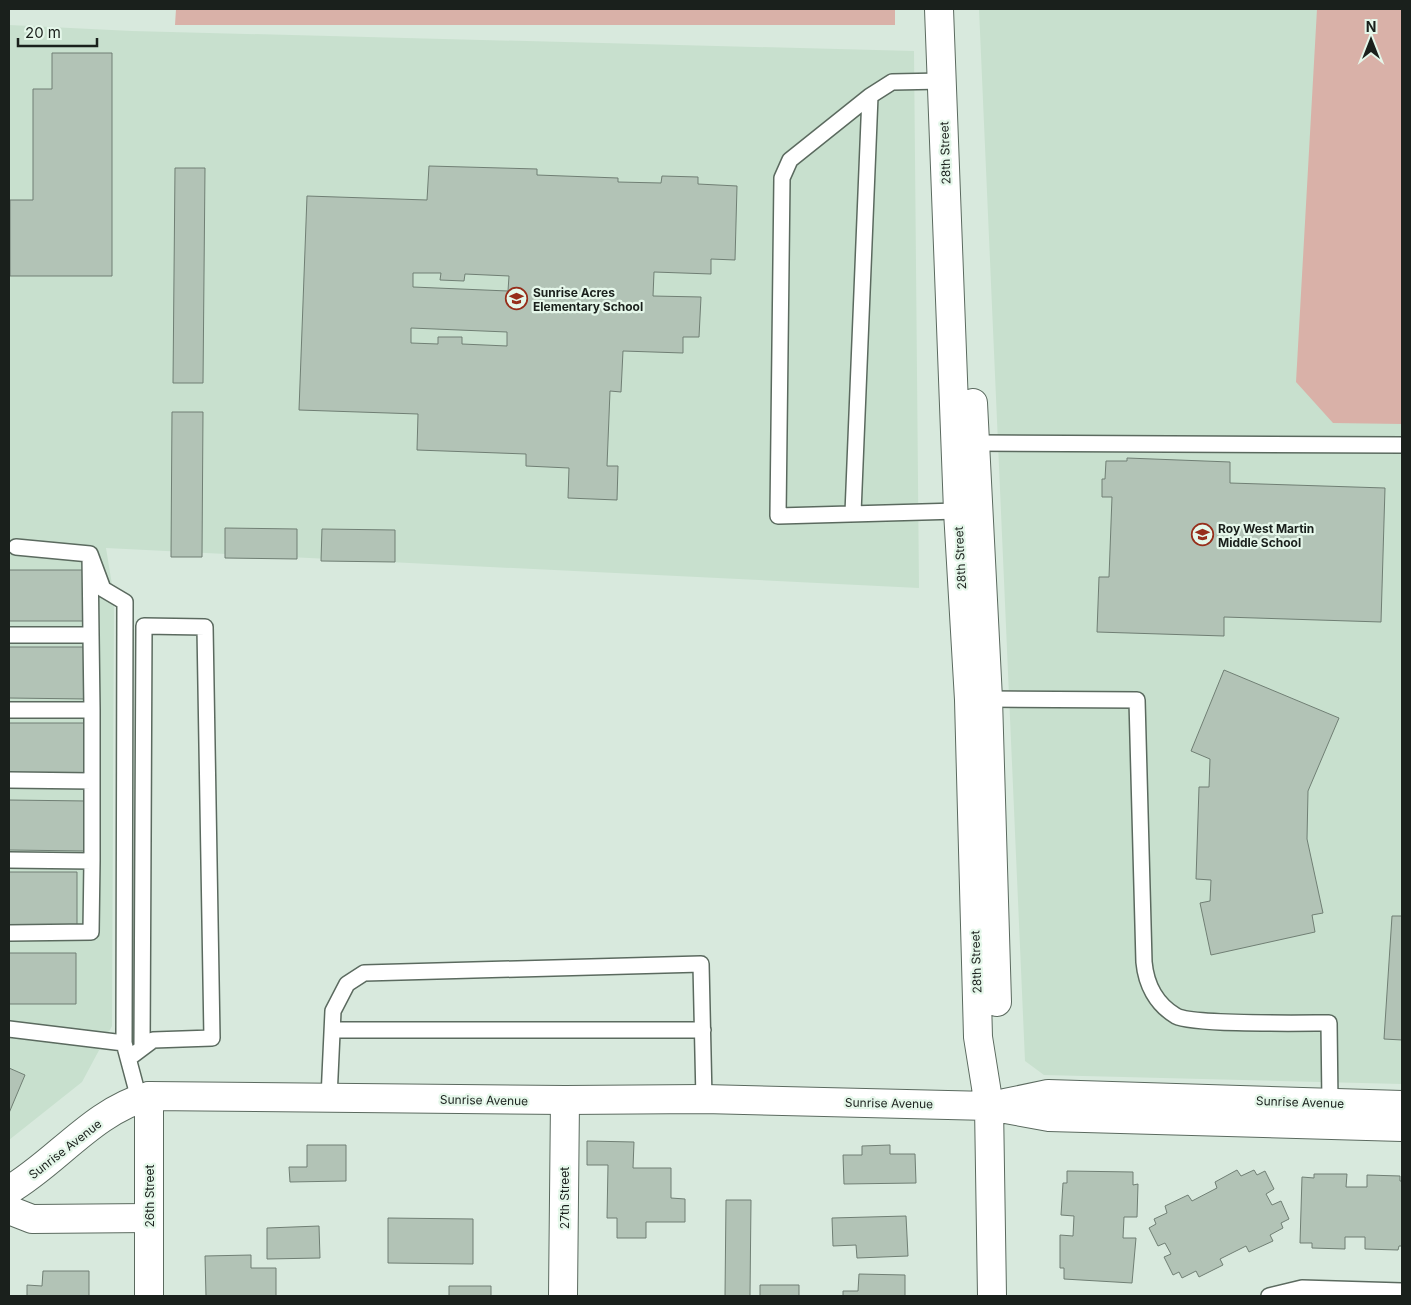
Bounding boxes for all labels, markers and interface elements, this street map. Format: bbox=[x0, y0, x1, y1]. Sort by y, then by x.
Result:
scale bar bbox=[18, 15, 96, 47]
north arrow bbox=[1346, 15, 1396, 65]
text: N bbox=[1366, 18, 1376, 35]
text: 20 m bbox=[25, 23, 61, 42]
street label: 28th Street bbox=[936, 121, 954, 185]
place label: Sunrise Acres Elementary School bbox=[533, 285, 643, 314]
school or university icon: Sunrise Acres Elementary School bbox=[505, 287, 529, 311]
place label: Roy West Martin Middle School bbox=[1218, 521, 1314, 550]
school or university icon: Roy West Martin Middle School bbox=[1190, 523, 1214, 547]
street label: 28th Street bbox=[951, 526, 969, 590]
street label: 28th Street bbox=[967, 930, 985, 994]
street label: Sunrise Avenue bbox=[440, 1092, 528, 1108]
street label: Sunrise Avenue bbox=[1256, 1093, 1344, 1111]
street label: Sunrise Avenue bbox=[845, 1095, 933, 1111]
street label: Sunrise Avenue bbox=[26, 1116, 104, 1182]
street label: 26th Street bbox=[142, 1164, 157, 1228]
street label: 27th Street bbox=[557, 1167, 572, 1229]

